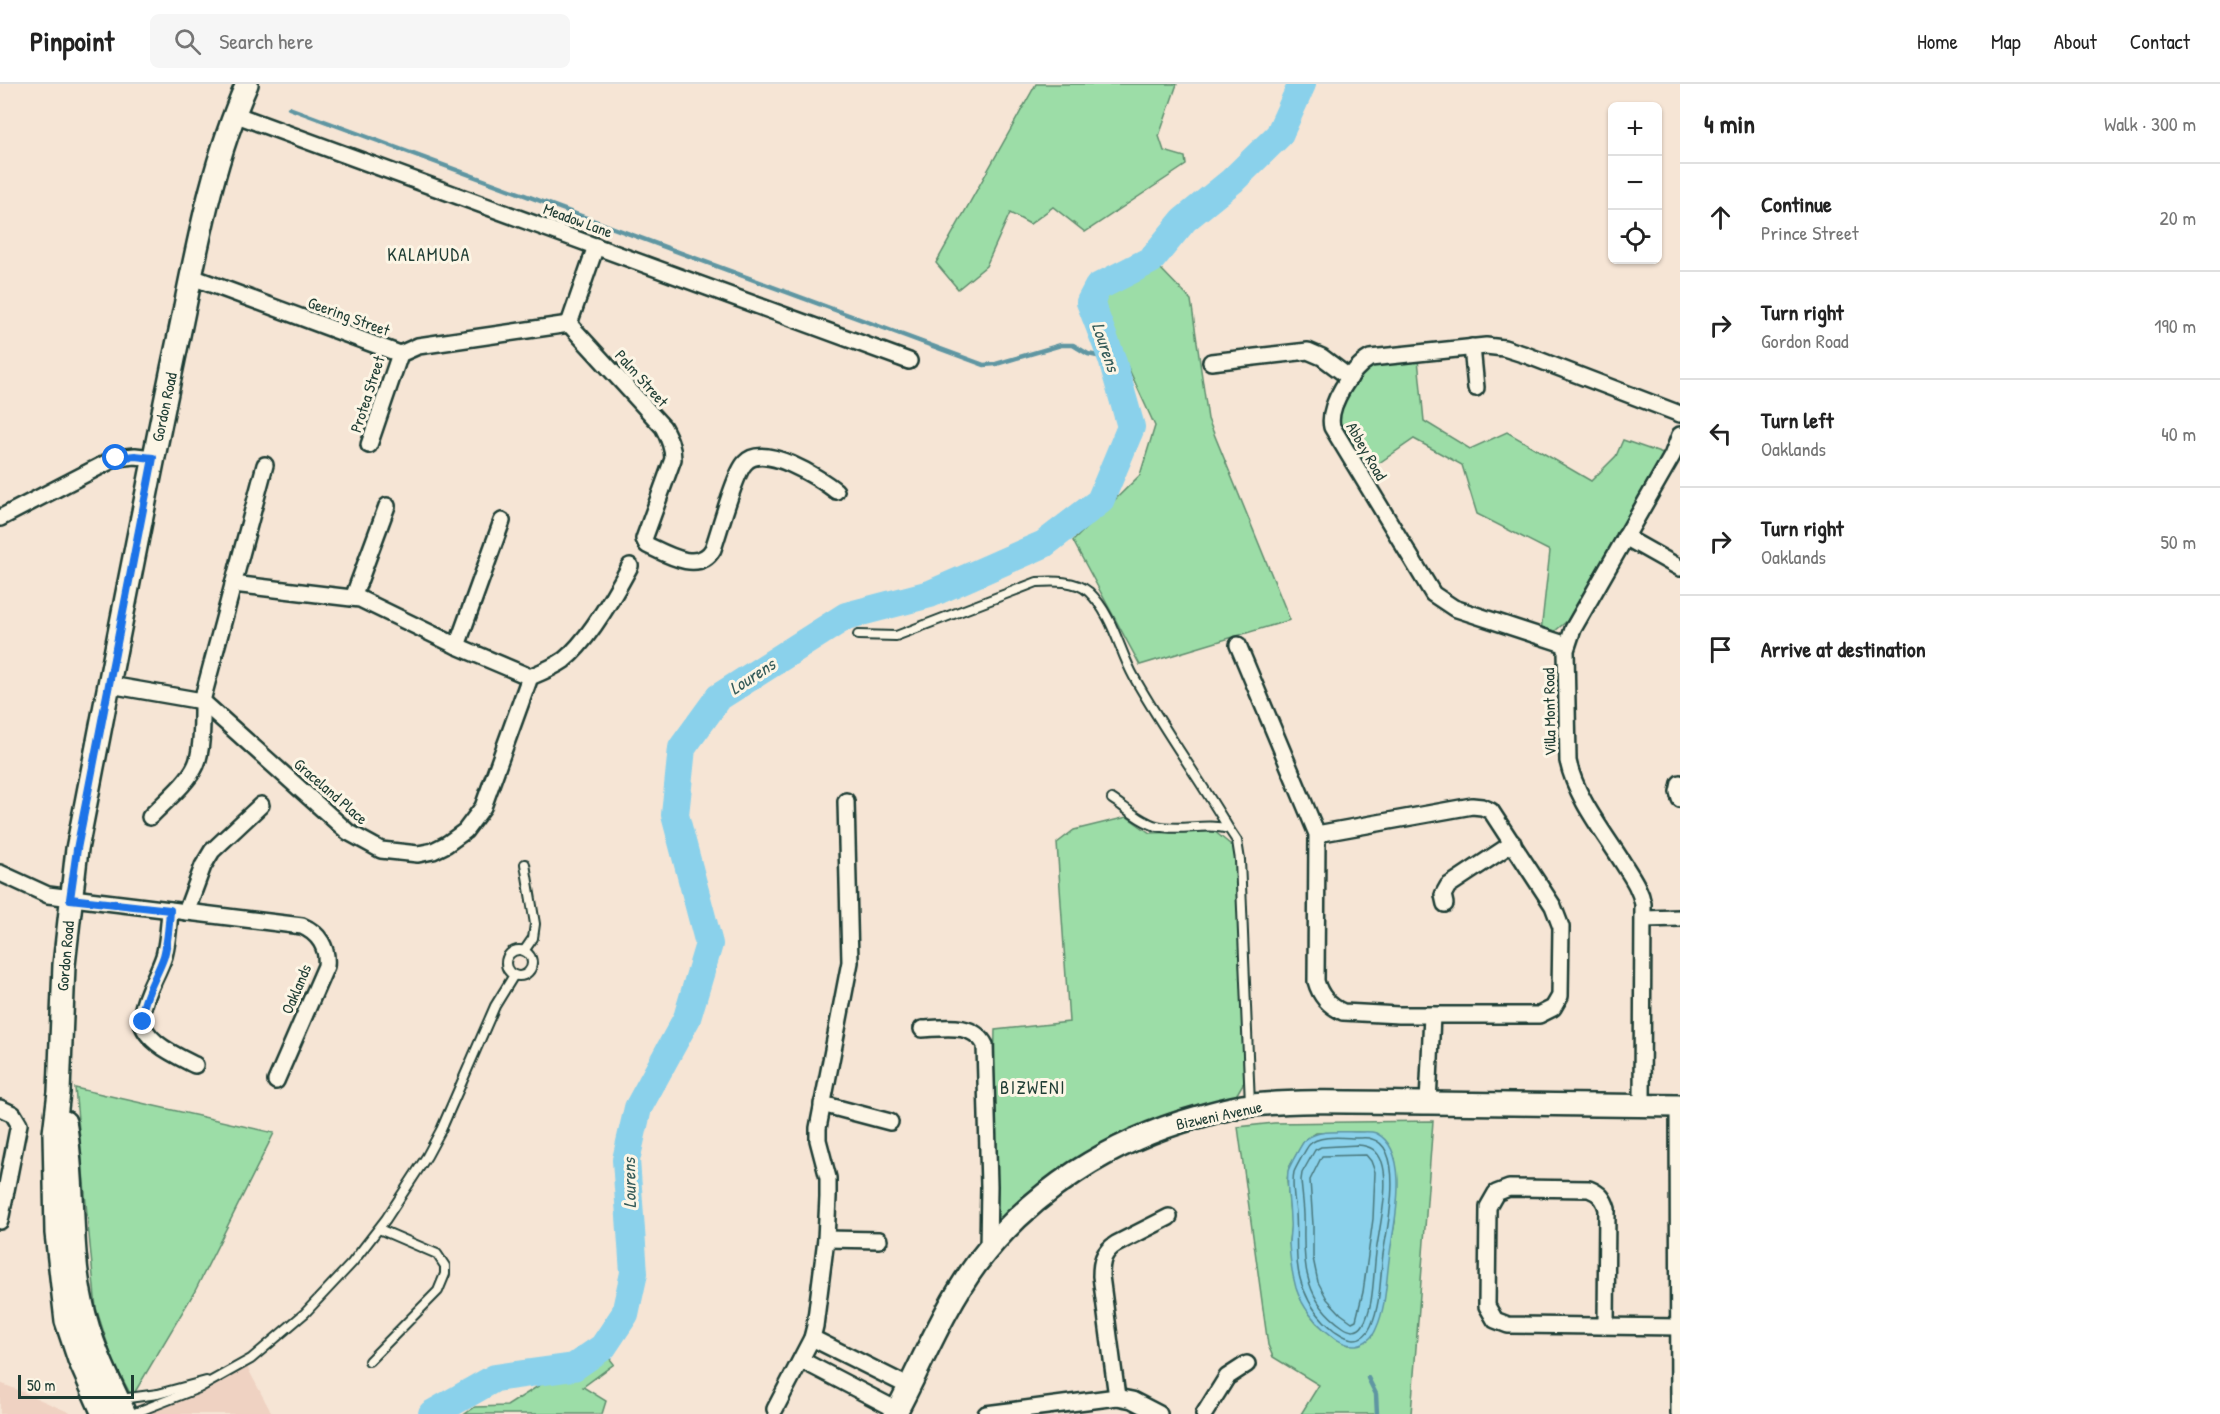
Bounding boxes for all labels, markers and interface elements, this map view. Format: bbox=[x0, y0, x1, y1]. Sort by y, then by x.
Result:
search box bbox=[150, 14, 570, 68]
text: Pinpoint bbox=[30, 22, 114, 60]
icon: search bbox=[171, 25, 204, 58]
text: Search here bbox=[219, 26, 313, 56]
text: Home bbox=[1917, 27, 1958, 56]
text: Map bbox=[1991, 27, 2021, 56]
text: About bbox=[2054, 27, 2097, 56]
text: Contact bbox=[2130, 27, 2190, 56]
map controls bbox=[1608, 102, 1662, 264]
button: + bbox=[1608, 102, 1662, 156]
text: 4 min bbox=[1704, 106, 1755, 141]
text: Walk · 300 m bbox=[2104, 110, 2196, 137]
button: − bbox=[1608, 156, 1662, 210]
text: Continue bbox=[1761, 189, 1832, 219]
street label: Meadow Lane bbox=[541, 197, 616, 243]
icon: ahead bbox=[1704, 201, 1737, 234]
text: 20 m bbox=[2159, 204, 2196, 231]
button: locate bbox=[1608, 210, 1662, 264]
text: Prince Street bbox=[1761, 219, 1859, 246]
district label: KALAMUDA bbox=[387, 242, 471, 267]
street label: Geering Street bbox=[305, 291, 393, 341]
text: Turn right bbox=[1761, 297, 1844, 327]
icon: right bbox=[1704, 309, 1737, 342]
text: 190 m bbox=[2154, 312, 2196, 339]
water label: Lourens bbox=[1086, 319, 1127, 377]
text: Gordon Road bbox=[1761, 327, 1849, 354]
street label: Palm Street bbox=[610, 345, 674, 412]
street label: Protea Street bbox=[344, 352, 390, 435]
street label: Gordon Road bbox=[146, 370, 182, 444]
text: Turn left bbox=[1761, 405, 1834, 435]
icon: left bbox=[1704, 417, 1737, 450]
street label: Abbey Road bbox=[1341, 418, 1393, 484]
text: 40 m bbox=[2161, 420, 2196, 447]
text: Oaklands bbox=[1761, 435, 1826, 462]
route start bbox=[102, 444, 128, 470]
text: Turn right bbox=[1761, 513, 1844, 543]
icon: right bbox=[1704, 525, 1737, 558]
text: 50 m bbox=[2160, 528, 2196, 555]
text: Oaklands bbox=[1761, 543, 1826, 570]
icon: arrive bbox=[1704, 633, 1737, 666]
text: Arrive at destination bbox=[1761, 634, 1926, 664]
water label: Lourens bbox=[724, 651, 782, 700]
street label: Villa Mont Road bbox=[1537, 668, 1561, 756]
street label: Graceland Place bbox=[289, 753, 373, 830]
street label: Gordon Road bbox=[51, 920, 79, 992]
street label: Oaklands bbox=[276, 961, 316, 1017]
route end bbox=[129, 1008, 155, 1034]
district label: BIZWENI bbox=[1000, 1075, 1066, 1100]
street label: Bizweni Avenue bbox=[1174, 1095, 1265, 1135]
water label: Lourens bbox=[616, 1156, 642, 1208]
scale bar bbox=[18, 1372, 134, 1400]
text: 50 m bbox=[27, 1374, 56, 1396]

